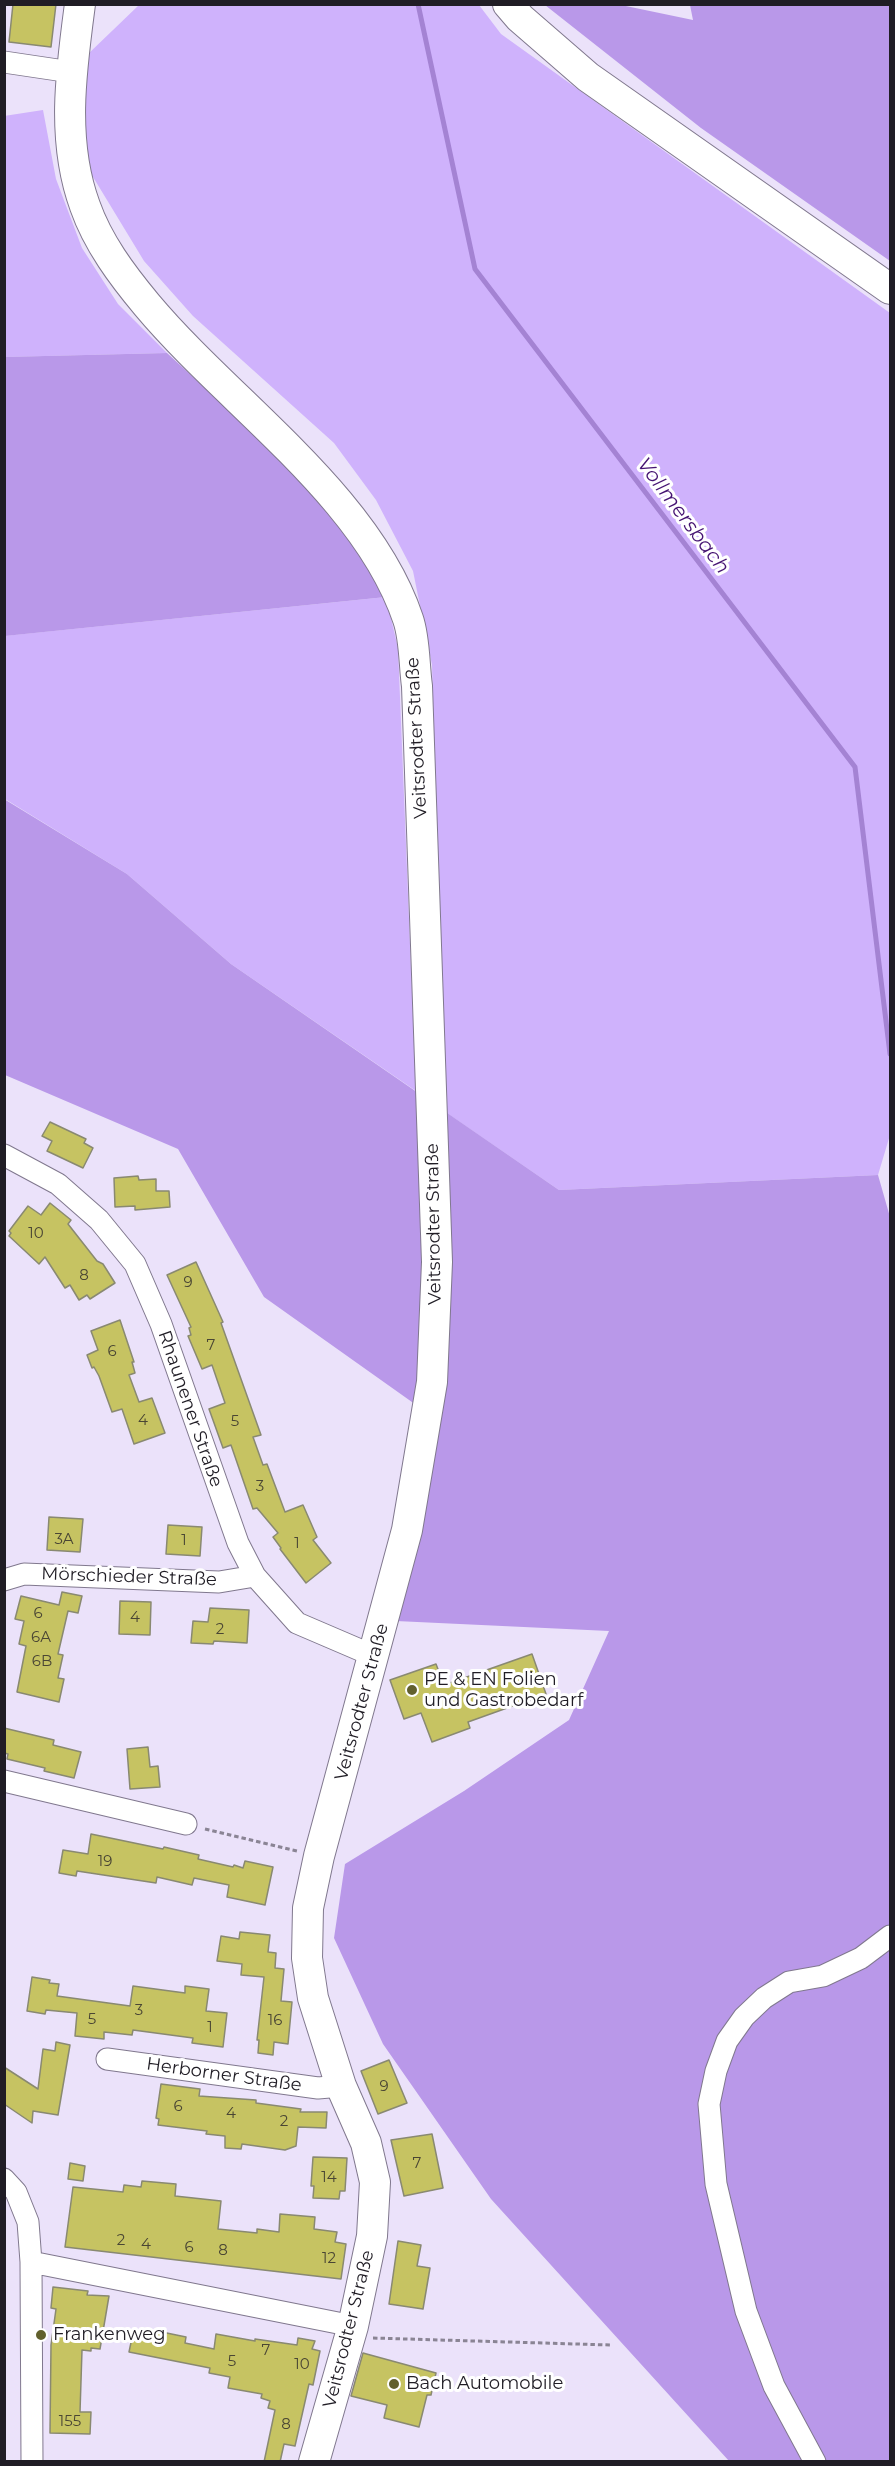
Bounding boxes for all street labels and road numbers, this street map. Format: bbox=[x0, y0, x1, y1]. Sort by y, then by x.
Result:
street label: Veitsrodter Straße bbox=[402, 657, 432, 819]
street label: Veitsrodter Straße bbox=[422, 1143, 446, 1305]
street label: Rhaunener Straße bbox=[153, 1328, 227, 1490]
street label: Mörschieder Straße bbox=[41, 1563, 217, 1591]
street label: Veitsrodter Straße bbox=[331, 1621, 393, 1783]
street label: Herborner Straße bbox=[145, 2053, 303, 2097]
street label: Veitsrodter Straße bbox=[319, 2248, 379, 2410]

